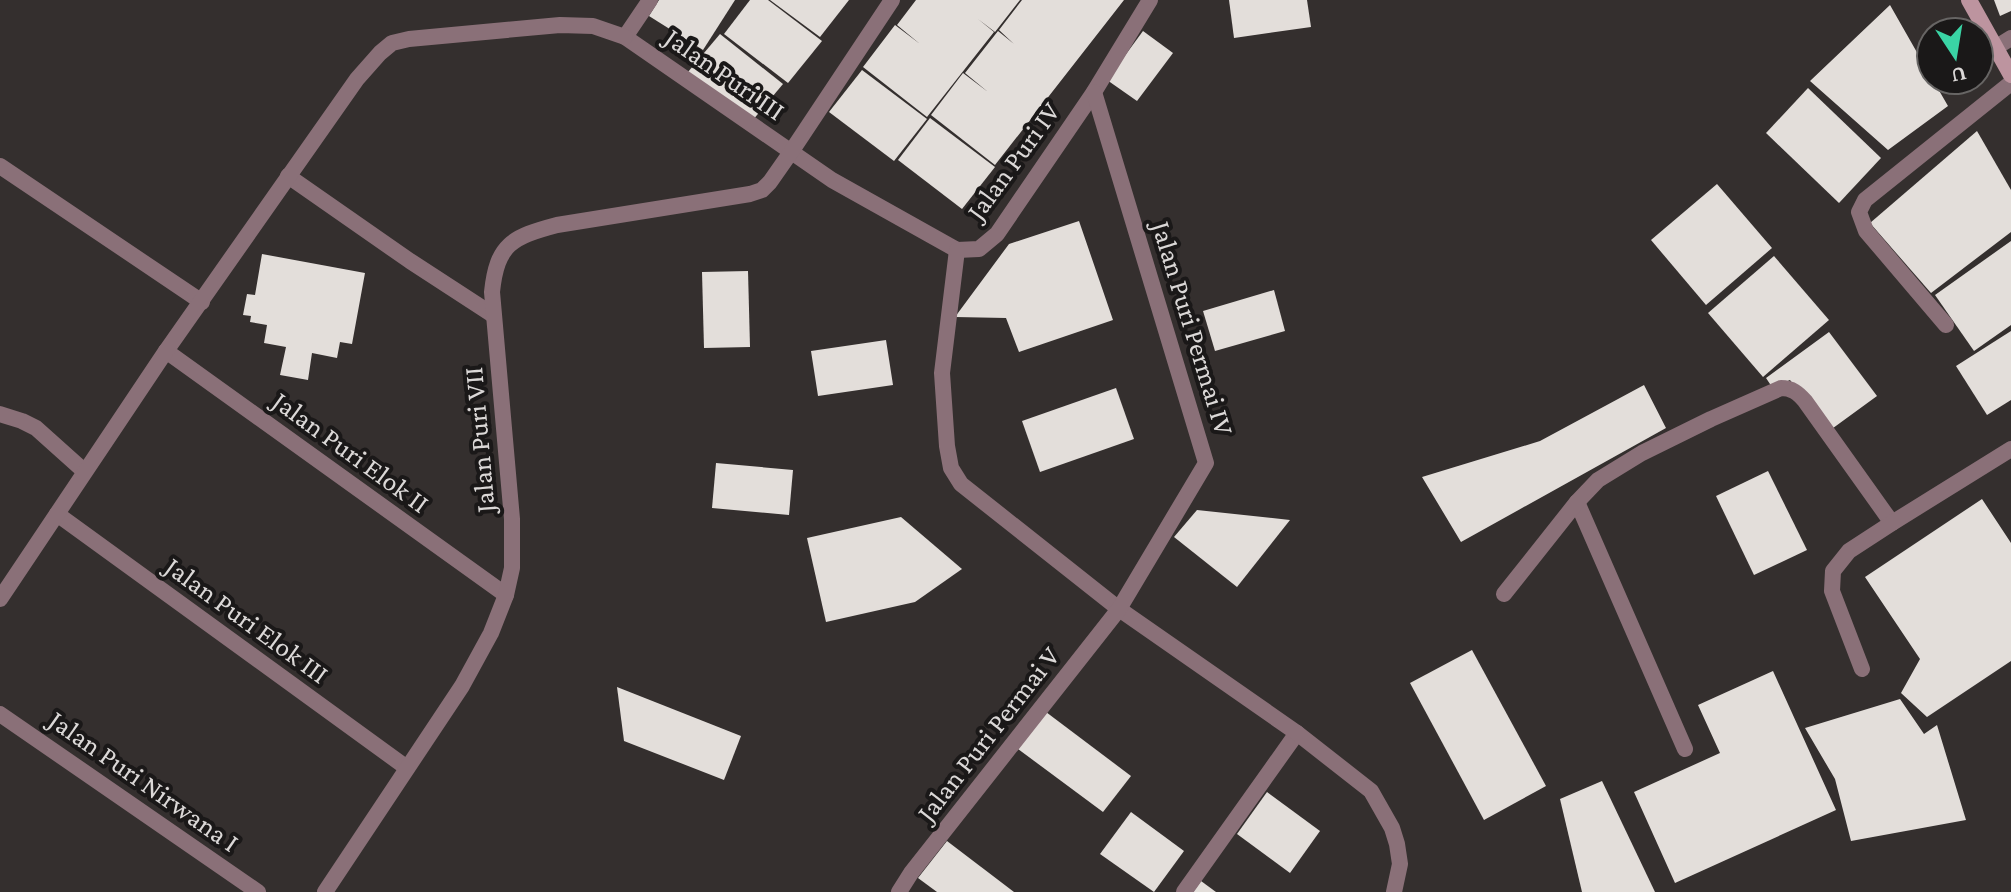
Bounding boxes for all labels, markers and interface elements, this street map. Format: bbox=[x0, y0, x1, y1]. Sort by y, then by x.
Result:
north arrow bbox=[1915, 16, 1995, 96]
street label: Jalan Puri III bbox=[657, 20, 791, 126]
text: U bbox=[1949, 61, 1969, 89]
street label: Jalan Puri IV bbox=[958, 96, 1066, 228]
street label: Jalan Puri Permai IV bbox=[1145, 215, 1240, 438]
street label: Jalan Puri VII bbox=[457, 366, 501, 517]
street label: Jalan Puri Elok II bbox=[265, 383, 435, 519]
street label: Jalan Puri Elok III bbox=[157, 549, 335, 689]
street label: Jalan Puri Permai V bbox=[908, 640, 1066, 830]
street label: Jalan Puri Nirwana I bbox=[41, 702, 245, 858]

